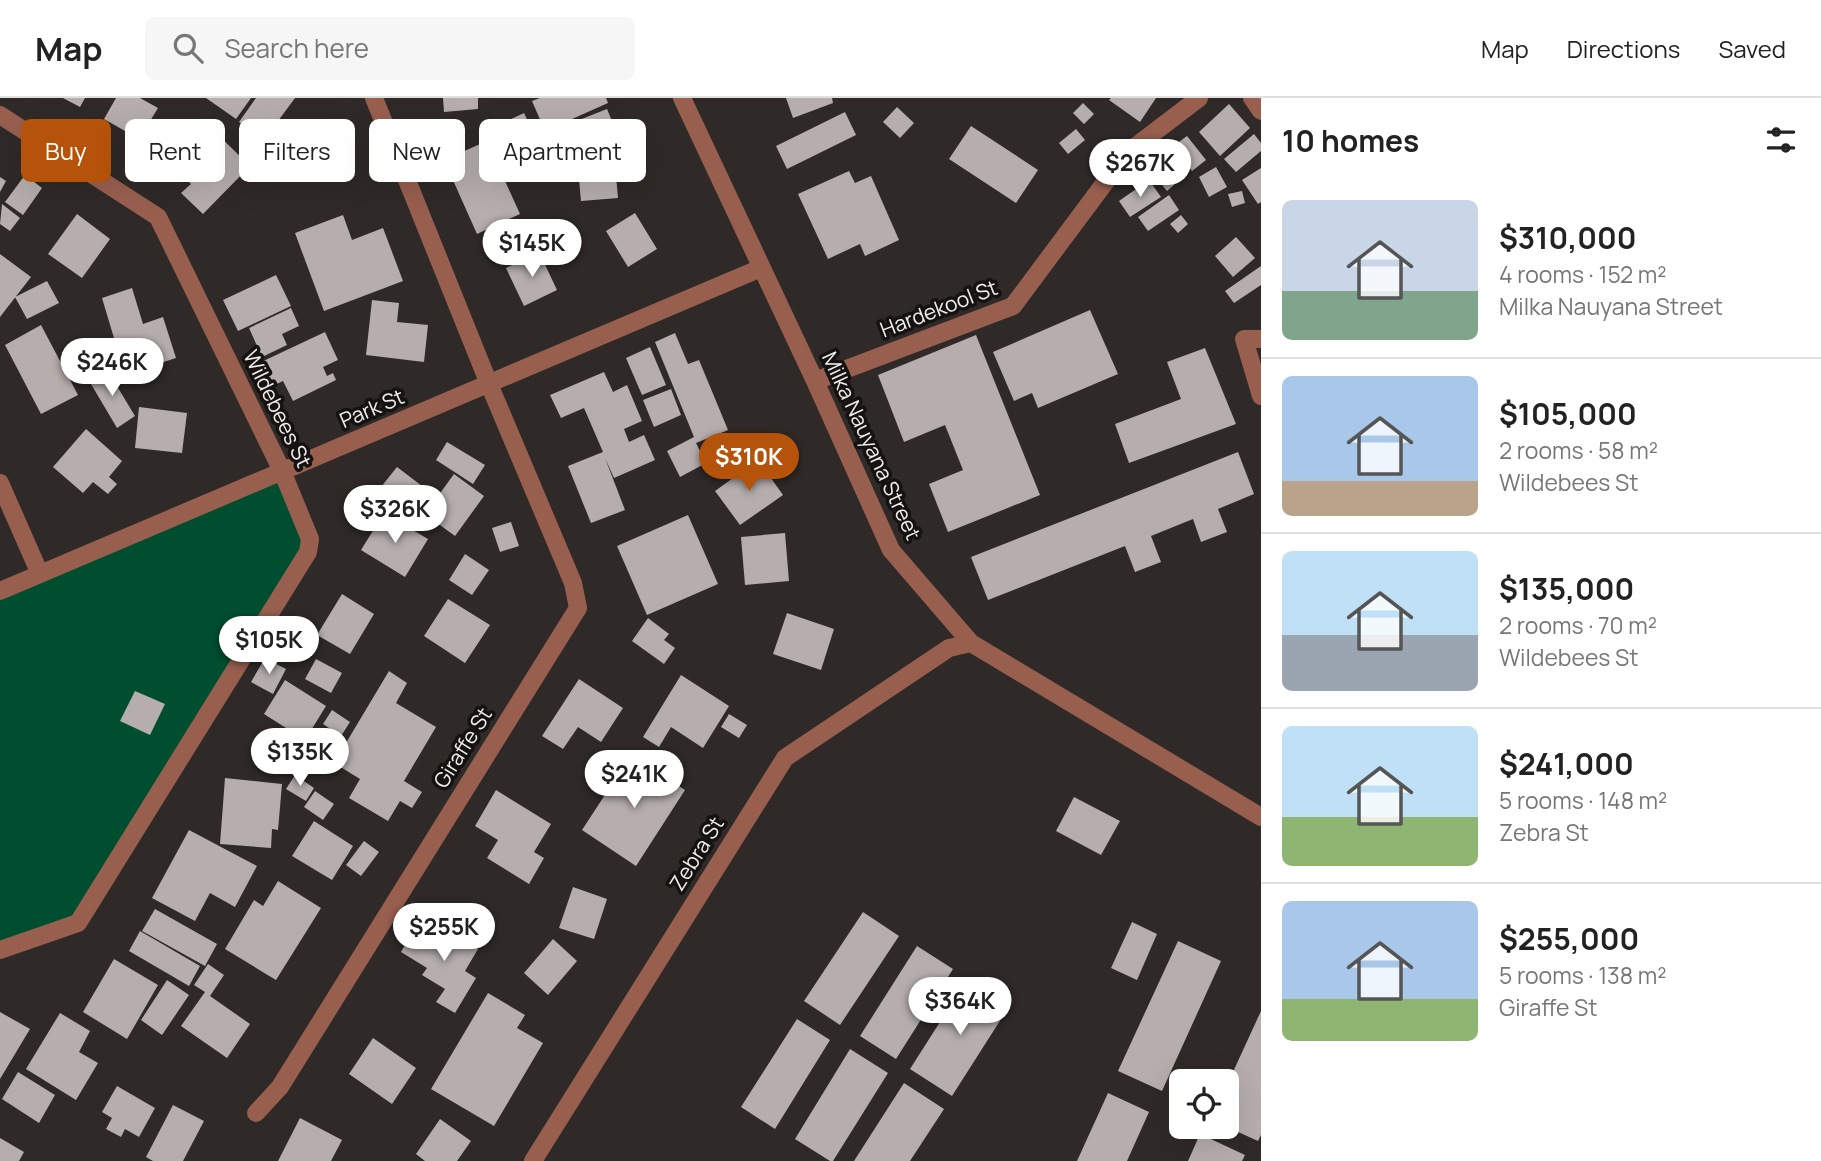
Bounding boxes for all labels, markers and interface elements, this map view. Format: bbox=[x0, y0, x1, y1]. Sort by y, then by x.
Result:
search box bbox=[145, 17, 635, 80]
text: Map bbox=[35, 26, 103, 71]
icon: search bbox=[169, 29, 207, 67]
text: Search here bbox=[225, 30, 369, 66]
text: Map bbox=[1481, 32, 1529, 65]
text: Directions bbox=[1567, 32, 1680, 65]
text: Saved bbox=[1718, 32, 1786, 65]
chip: Buy bbox=[21, 119, 111, 182]
chip: Rent bbox=[125, 119, 225, 182]
chip: Filters bbox=[239, 119, 355, 182]
chip: New bbox=[369, 119, 465, 182]
chip: Apartment bbox=[479, 119, 646, 182]
text: 10 homes bbox=[1282, 120, 1419, 161]
icon: filters bbox=[1762, 121, 1800, 159]
pin: $267K bbox=[1091, 140, 1189, 199]
text: $267K bbox=[1105, 146, 1175, 178]
text: $310,000 bbox=[1499, 217, 1637, 258]
pin: $145K bbox=[483, 220, 581, 279]
text: $145K bbox=[499, 226, 565, 258]
icon: home bbox=[1338, 228, 1422, 312]
text: 4 rooms · 152 m² bbox=[1499, 258, 1666, 290]
street label: Hardekool St bbox=[876, 273, 1001, 343]
text: Milka Nauyana Street bbox=[1499, 290, 1723, 322]
pin: $246K bbox=[63, 338, 161, 398]
text: $246K bbox=[77, 345, 147, 377]
street label: Wildebees St bbox=[237, 345, 318, 472]
street label: Milka Nauyana Street bbox=[816, 347, 928, 544]
street label: Park St bbox=[335, 382, 408, 434]
text: $105,000 bbox=[1499, 393, 1637, 434]
icon: home bbox=[1338, 404, 1422, 488]
pin: $310K bbox=[700, 434, 798, 493]
text: 2 rooms · 58 m² bbox=[1499, 434, 1658, 466]
text: $310K bbox=[715, 440, 783, 472]
text: Wildebees St bbox=[1499, 466, 1638, 498]
pin: $326K bbox=[346, 486, 444, 545]
text: $326K bbox=[360, 492, 430, 524]
text: $135,000 bbox=[1499, 568, 1634, 609]
icon: home bbox=[1338, 579, 1422, 663]
text: 2 rooms · 70 m² bbox=[1499, 609, 1657, 641]
pin: $105K bbox=[220, 616, 318, 676]
text: $105K bbox=[235, 623, 303, 655]
text: Wildebees St bbox=[1499, 641, 1638, 673]
street label: Giraffe St bbox=[426, 702, 498, 793]
pin: $135K bbox=[251, 728, 349, 788]
text: $135K bbox=[267, 735, 333, 767]
text: $241,000 bbox=[1499, 743, 1634, 784]
pin: $241K bbox=[585, 750, 683, 810]
icon: home bbox=[1338, 754, 1422, 838]
text: $241K bbox=[601, 757, 667, 789]
text: 5 rooms · 148 m² bbox=[1499, 784, 1667, 816]
street label: Zebra St bbox=[663, 811, 730, 896]
text: Zebra St bbox=[1499, 816, 1589, 848]
pin: $255K bbox=[395, 904, 493, 963]
text: $255K bbox=[409, 910, 479, 942]
text: $255,000 bbox=[1499, 918, 1639, 959]
icon: home bbox=[1338, 929, 1422, 1013]
text: 5 rooms · 138 m² bbox=[1499, 959, 1666, 991]
pin: $364K bbox=[911, 978, 1009, 1037]
text: $364K bbox=[925, 984, 996, 1016]
text: Giraffe St bbox=[1499, 991, 1597, 1023]
map controls bbox=[1169, 1069, 1239, 1139]
button: locate bbox=[1169, 1069, 1239, 1139]

